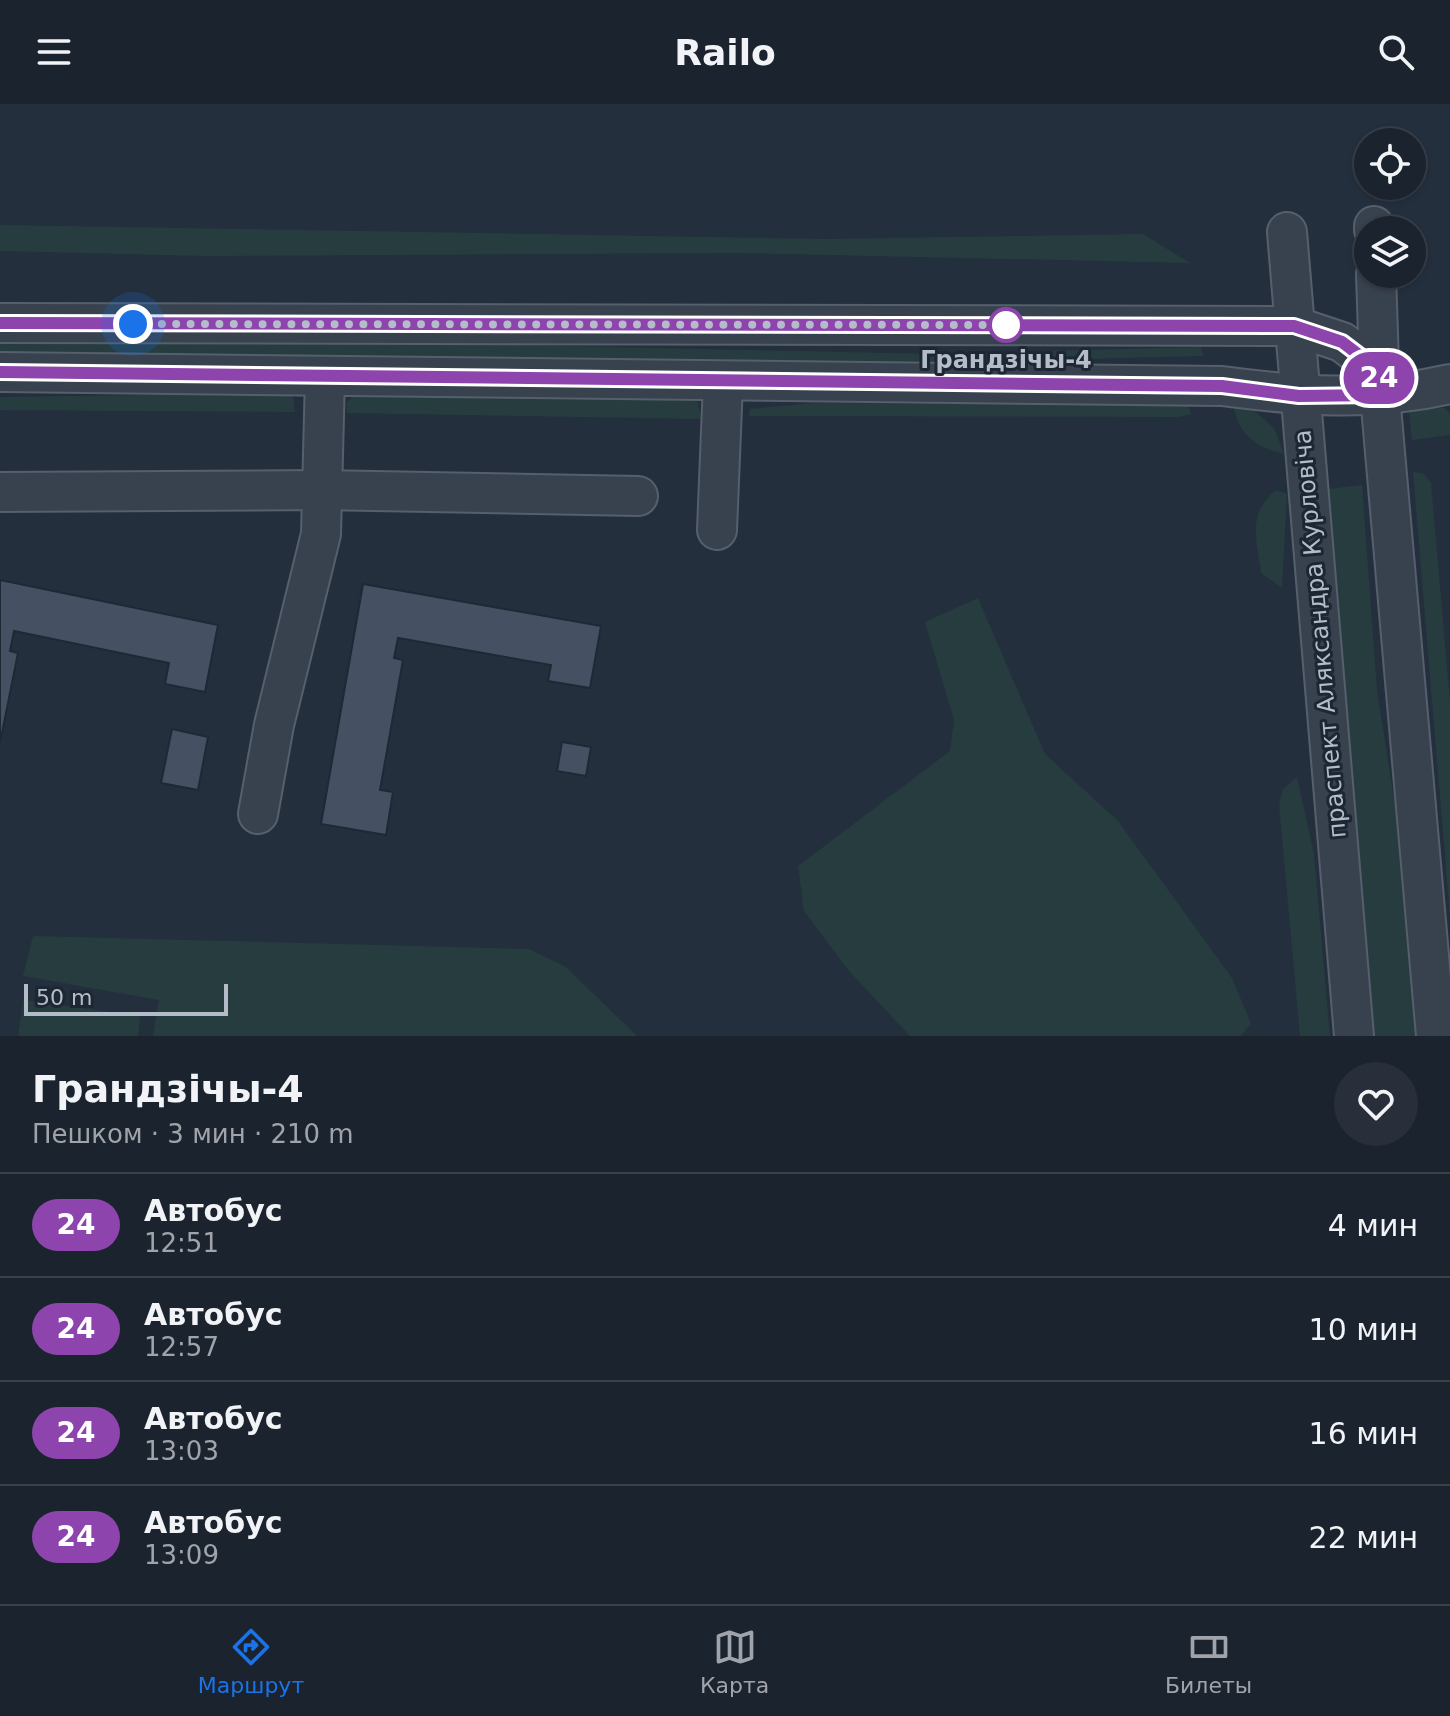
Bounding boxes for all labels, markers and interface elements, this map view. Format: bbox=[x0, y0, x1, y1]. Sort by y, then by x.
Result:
icon: menu bbox=[32, 30, 76, 74]
icon: search bbox=[1374, 30, 1418, 74]
text: Railo bbox=[674, 32, 776, 73]
map controls bbox=[1354, 128, 1426, 288]
button: locate bbox=[1354, 128, 1426, 200]
button: layers bbox=[1354, 216, 1426, 288]
your location bbox=[113, 304, 153, 344]
marker: Грандзічы-4 bbox=[989, 308, 1023, 342]
place label: Грандзічы-4 bbox=[920, 346, 1092, 374]
line badge: 24 bbox=[1343, 352, 1415, 404]
text: 24 bbox=[1360, 361, 1398, 394]
street label: праспект Аляксандра Курловіча bbox=[1288, 429, 1352, 839]
scale bar bbox=[24, 980, 228, 1016]
text: 50 m bbox=[36, 985, 92, 1010]
button: heart bbox=[1334, 1062, 1418, 1146]
text: Грандзічы-4 bbox=[32, 1067, 304, 1111]
text: Пешком · 3 мин · 210 m bbox=[32, 1119, 354, 1149]
text: Автобус bbox=[144, 1193, 283, 1228]
text: 24 bbox=[57, 1208, 95, 1241]
text: 4 мин bbox=[1328, 1208, 1418, 1243]
text: 12:51 bbox=[144, 1228, 219, 1258]
text: Автобус bbox=[144, 1297, 283, 1332]
text: 24 bbox=[57, 1312, 95, 1345]
text: 10 мин bbox=[1309, 1312, 1418, 1347]
text: 12:57 bbox=[144, 1332, 219, 1362]
text: Автобус bbox=[144, 1401, 283, 1436]
text: 24 bbox=[57, 1416, 95, 1449]
text: 16 мин bbox=[1309, 1416, 1418, 1451]
text: 13:03 bbox=[144, 1436, 219, 1466]
text: Автобус bbox=[144, 1505, 283, 1540]
text: 24 bbox=[57, 1520, 95, 1553]
text: 22 мин bbox=[1309, 1520, 1418, 1555]
text: 13:09 bbox=[144, 1540, 219, 1570]
tab: Маршрут bbox=[198, 1625, 304, 1698]
tab: Карта bbox=[700, 1625, 769, 1698]
tab: Билеты bbox=[1165, 1625, 1252, 1698]

